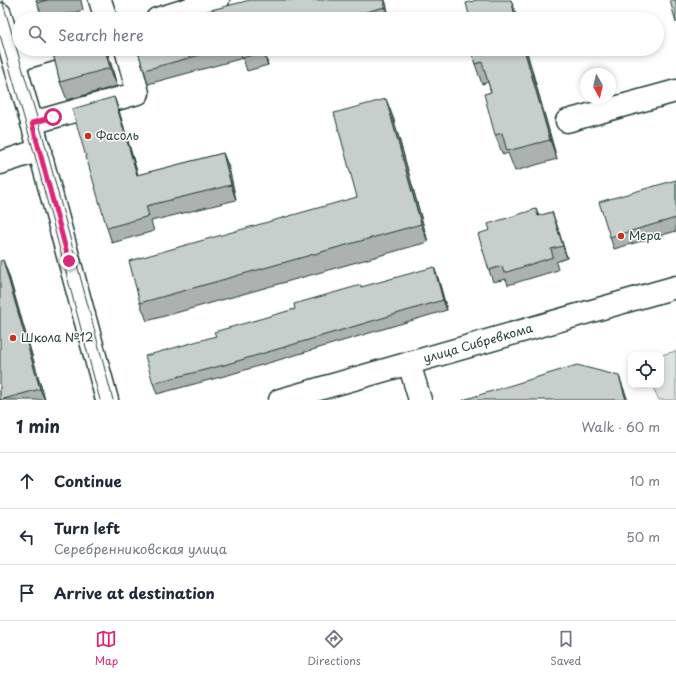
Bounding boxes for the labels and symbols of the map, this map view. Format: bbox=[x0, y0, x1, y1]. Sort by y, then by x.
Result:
north arrow bbox=[580, 68, 616, 104]
route start bbox=[44, 108, 62, 126]
place label: Фасоль bbox=[96, 126, 139, 144]
marker: Фасоль bbox=[83, 131, 93, 141]
place label: Мера bbox=[629, 226, 662, 244]
marker: Мера bbox=[616, 231, 626, 241]
route end bbox=[60, 252, 78, 270]
street label: улица Сибревкома bbox=[421, 318, 535, 367]
place label: Школа №12 bbox=[21, 328, 93, 346]
marker: Школа №12 bbox=[8, 333, 18, 343]

